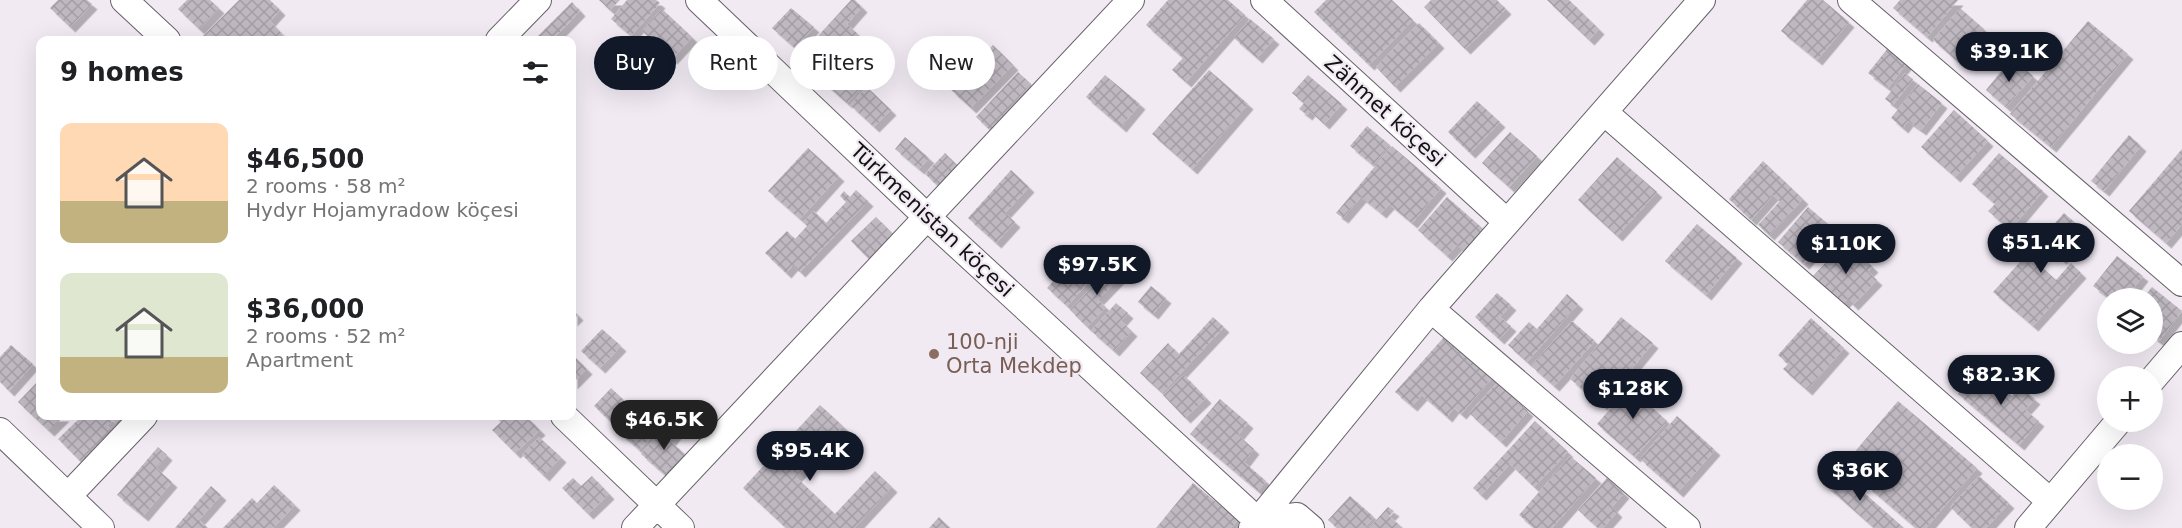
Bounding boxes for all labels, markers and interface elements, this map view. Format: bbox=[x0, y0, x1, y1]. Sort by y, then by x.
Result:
pin: $39.1K bbox=[1960, 32, 2058, 83]
chip: Buy bbox=[594, 36, 676, 90]
chip: Rent bbox=[688, 36, 778, 90]
chip: Filters bbox=[790, 36, 895, 90]
chip: New bbox=[907, 36, 995, 90]
text: $39.1K bbox=[1970, 39, 2048, 63]
street label: Zähmet köçesi bbox=[1320, 50, 1450, 172]
icon: filters bbox=[519, 56, 552, 89]
text: 9 homes bbox=[60, 57, 184, 87]
street label: Türkmenistan köçesi bbox=[845, 138, 1018, 302]
text: $46,500 bbox=[246, 144, 364, 174]
icon: home bbox=[108, 147, 180, 219]
text: 2 rooms · 58 m² bbox=[246, 174, 406, 198]
text: Hydyr Hojamyradow köçesi bbox=[246, 198, 519, 222]
pin: $51.4K bbox=[1992, 223, 2090, 274]
pin: $110K bbox=[1804, 224, 1888, 275]
text: $51.4K bbox=[2002, 230, 2080, 254]
text: $110K bbox=[1810, 231, 1882, 255]
pin: $97.5K bbox=[1048, 245, 1146, 296]
text: $97.5K bbox=[1058, 252, 1136, 276]
map controls bbox=[2097, 288, 2163, 510]
button: layers bbox=[2097, 288, 2163, 354]
text: $36,000 bbox=[246, 294, 364, 324]
icon: home bbox=[108, 297, 180, 369]
text: 2 rooms · 52 m² bbox=[246, 324, 406, 348]
place label: 100-nji Orta Mekdep bbox=[946, 330, 1082, 378]
marker: 100-nji Orta Mekdep bbox=[927, 347, 941, 361]
text: Apartment bbox=[246, 348, 353, 372]
pin: $82.3K bbox=[1952, 355, 2050, 406]
text: $82.3K bbox=[1962, 362, 2040, 386]
button: + bbox=[2097, 366, 2163, 432]
pin: $128K bbox=[1591, 369, 1675, 420]
text: $128K bbox=[1597, 376, 1669, 400]
pin: $46.5K bbox=[615, 400, 713, 451]
text: $46.5K bbox=[625, 407, 703, 431]
pin: $95.4K bbox=[761, 431, 859, 482]
text: $95.4K bbox=[771, 438, 849, 462]
button: − bbox=[2097, 444, 2163, 510]
pin: $36K bbox=[1824, 451, 1896, 502]
text: $36K bbox=[1831, 458, 1889, 482]

